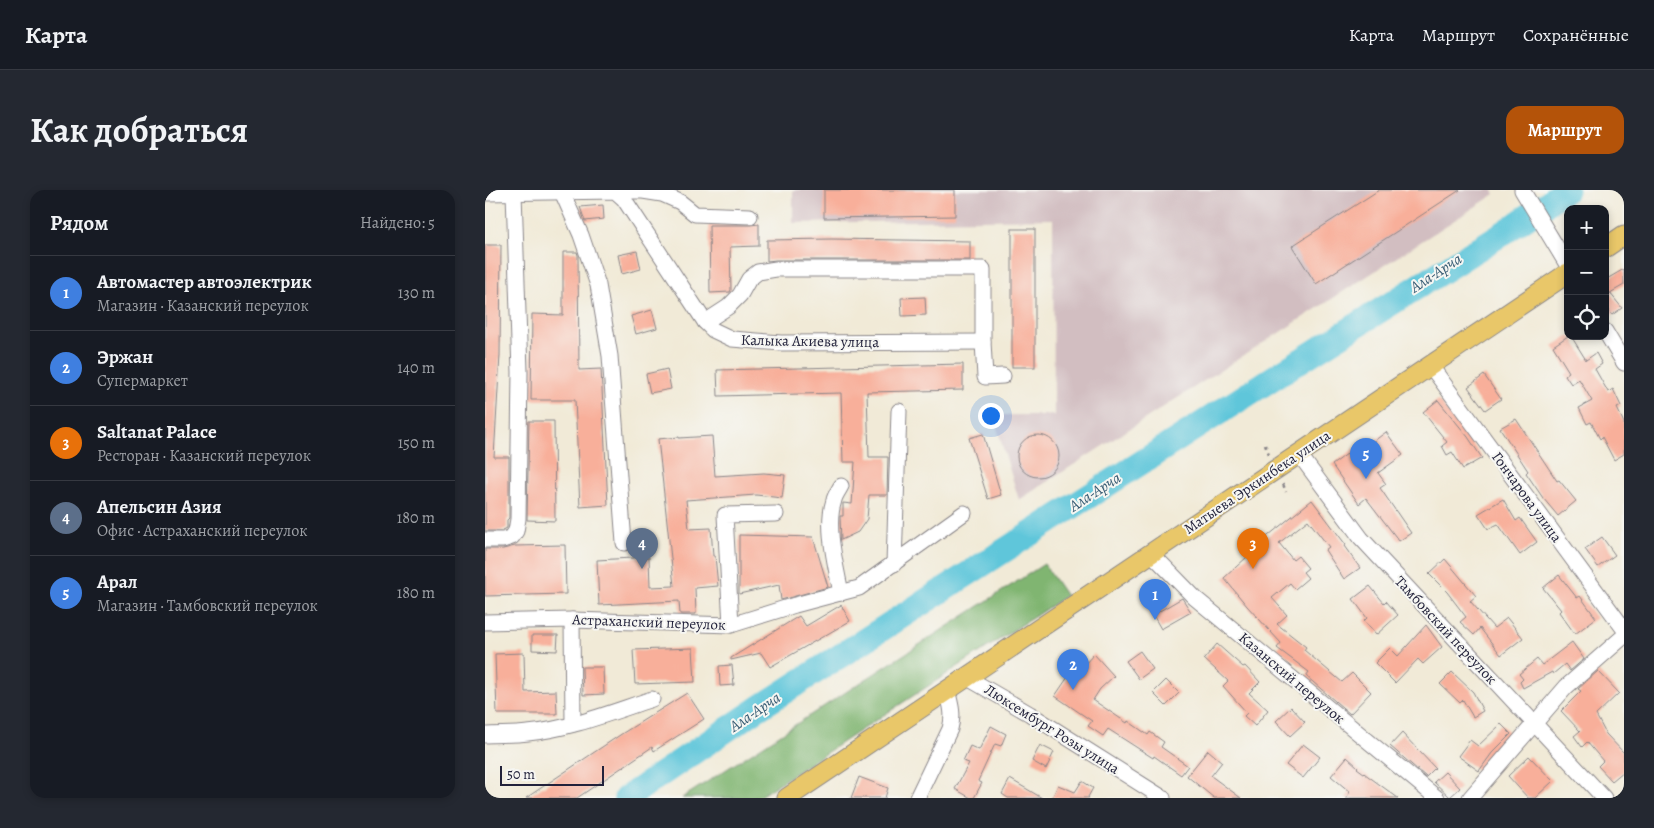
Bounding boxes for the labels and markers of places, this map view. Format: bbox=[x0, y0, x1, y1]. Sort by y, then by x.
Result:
pin: 5 bbox=[1350, 438, 1382, 479]
pin: 4 bbox=[626, 528, 658, 569]
pin: 3 bbox=[1237, 528, 1269, 569]
pin: 1 bbox=[1139, 579, 1171, 620]
pin: 2 bbox=[1057, 649, 1089, 690]

